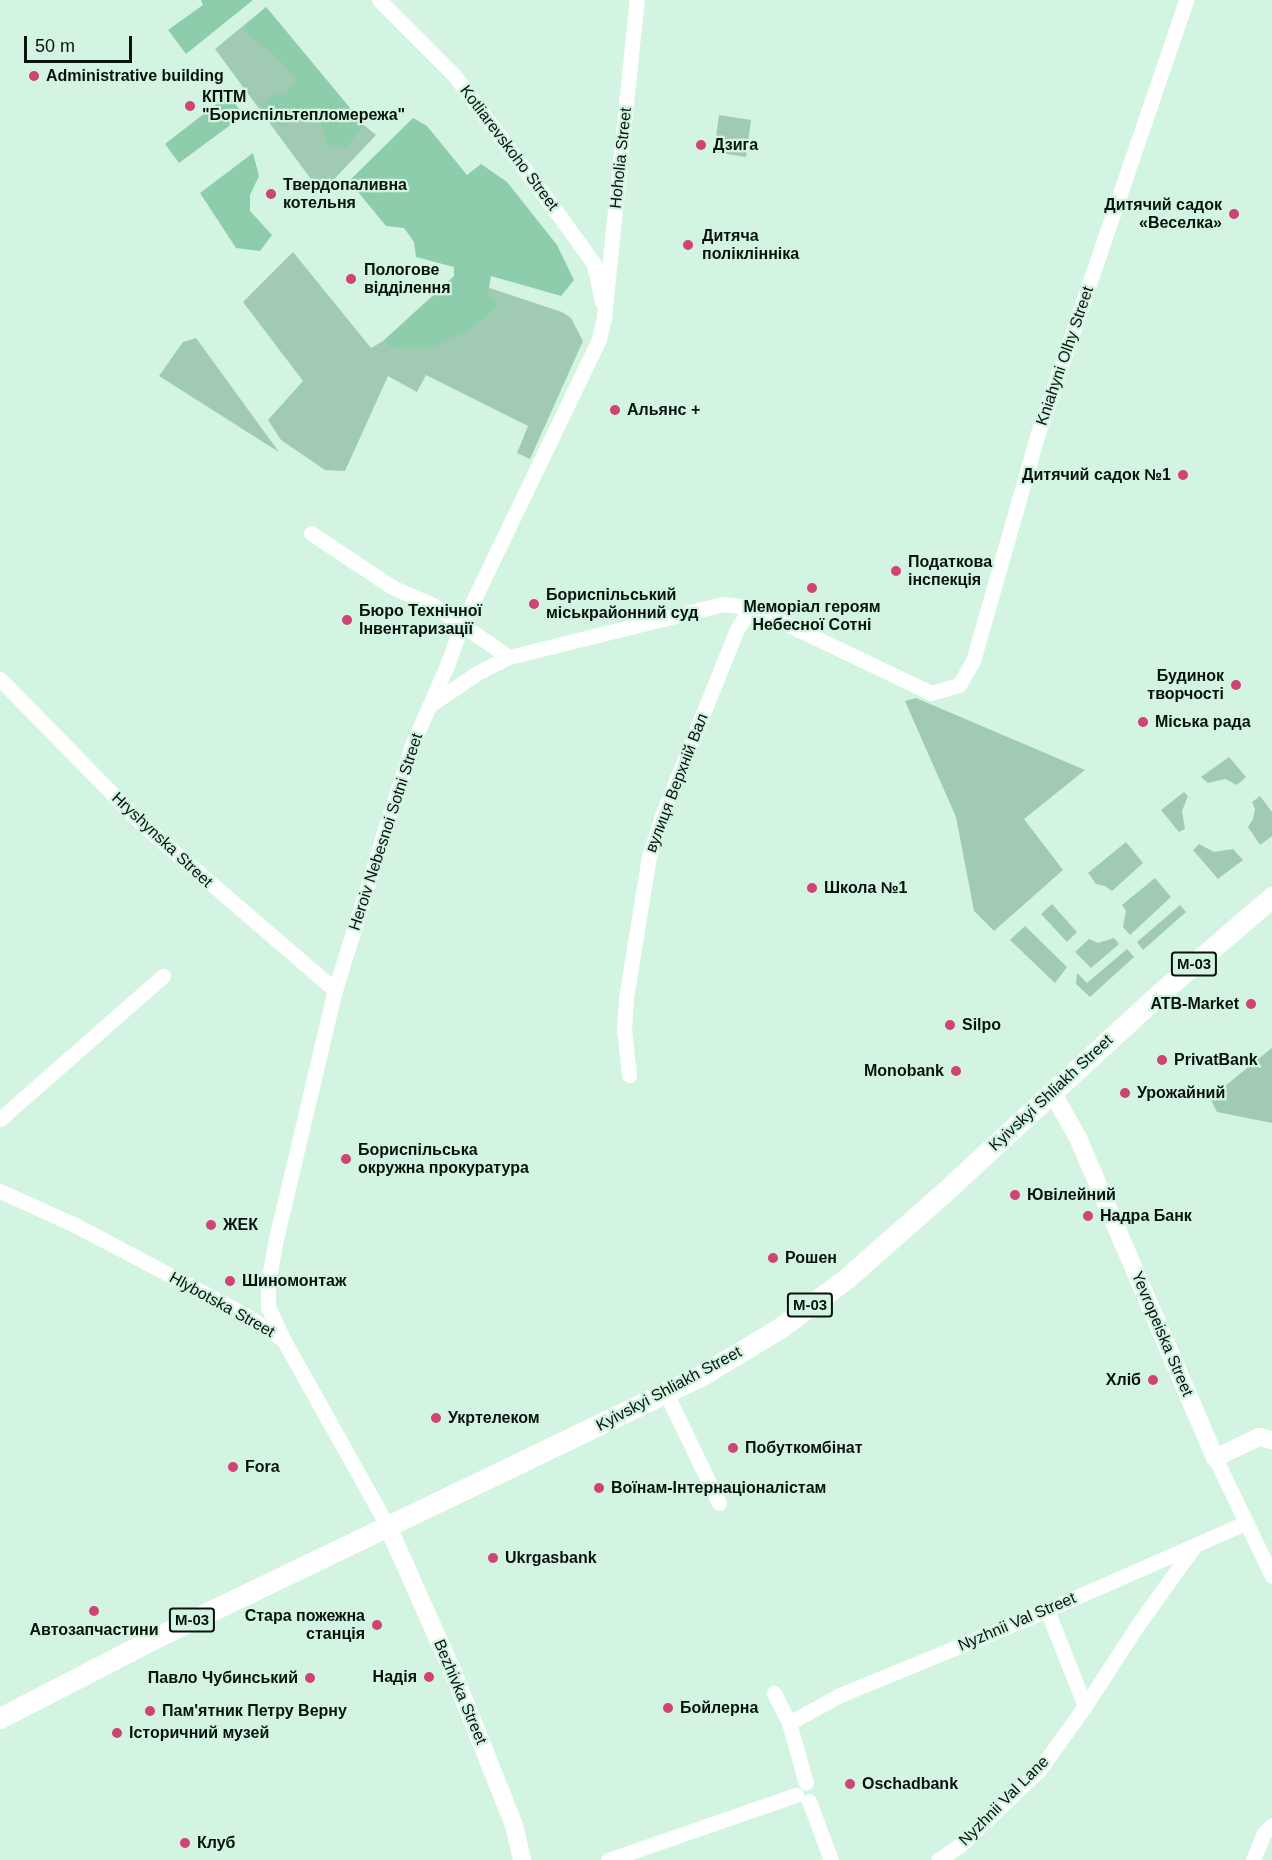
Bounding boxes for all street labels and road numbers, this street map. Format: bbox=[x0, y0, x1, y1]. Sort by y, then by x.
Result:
street label: Kotliarevskoho Street bbox=[456, 81, 562, 215]
street label: Hoholia Street bbox=[606, 107, 636, 209]
street label: Kniahyni Olhy Street bbox=[1032, 284, 1098, 428]
street label: вулиця Верхній Вал bbox=[642, 711, 712, 855]
street label: Heroiv Nebesnoi Sotni Street bbox=[345, 731, 427, 933]
street label: Hryshynska Street bbox=[108, 788, 216, 892]
road number: М-03 bbox=[1170, 952, 1218, 976]
street label: Kyivskyi Shliakh Street bbox=[985, 1031, 1117, 1155]
street label: Hlybotska Street bbox=[166, 1268, 278, 1342]
street label: Yevropeiska Street bbox=[1127, 1269, 1197, 1399]
road number: М-03 bbox=[786, 1293, 834, 1317]
street label: Kyivskyi Shliakh Street bbox=[593, 1343, 745, 1435]
street label: Nyzhnii Val Street bbox=[955, 1589, 1079, 1655]
road number: М-03 bbox=[168, 1608, 216, 1632]
street label: Bezhivka Street bbox=[429, 1637, 491, 1747]
street label: Nyzhnii Val Lane bbox=[955, 1752, 1053, 1850]

